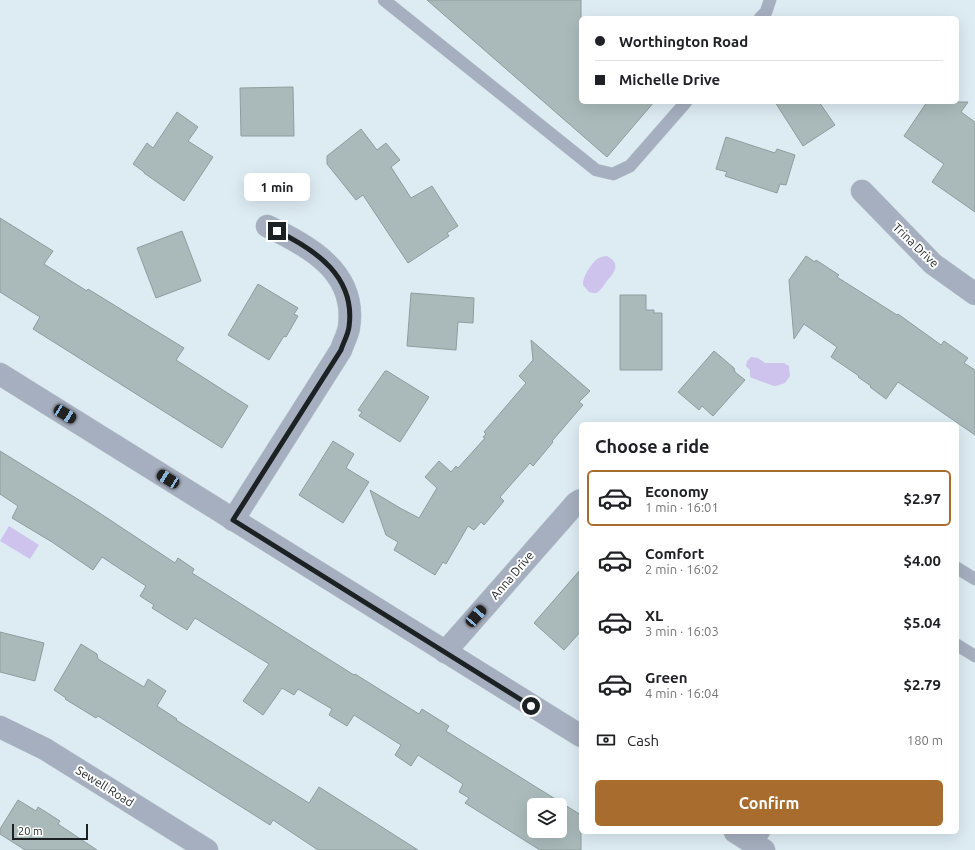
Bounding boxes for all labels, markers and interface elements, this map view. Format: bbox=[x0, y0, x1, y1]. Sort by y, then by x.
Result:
text: Worthington Road bbox=[619, 33, 748, 50]
text: Michelle Drive bbox=[619, 71, 720, 88]
callout: 1 min bbox=[244, 173, 310, 201]
text: 1 min bbox=[261, 180, 293, 194]
street label: Trina Drive bbox=[891, 220, 941, 270]
route end bbox=[268, 222, 286, 240]
car bbox=[52, 403, 78, 425]
text: Choose a ride bbox=[595, 436, 709, 456]
car bbox=[155, 468, 181, 490]
icon: car bbox=[597, 480, 633, 516]
text: Economy bbox=[645, 483, 709, 500]
text: $2.97 bbox=[903, 490, 941, 507]
text: 1 min · 16:01 bbox=[645, 500, 719, 514]
icon: car bbox=[597, 542, 633, 578]
text: Comfort bbox=[645, 545, 704, 562]
street label: Anna Drive bbox=[488, 549, 536, 601]
text: $4.00 bbox=[903, 552, 941, 569]
text: 2 min · 16:02 bbox=[645, 562, 719, 576]
car bbox=[464, 603, 488, 629]
icon: car bbox=[597, 604, 633, 640]
text: XL bbox=[645, 607, 663, 624]
text: $5.04 bbox=[903, 614, 941, 631]
text: 3 min · 16:03 bbox=[645, 624, 719, 638]
icon: car bbox=[597, 666, 633, 702]
text: Green bbox=[645, 669, 687, 686]
text: $2.79 bbox=[903, 676, 941, 693]
text: 4 min · 16:04 bbox=[645, 686, 719, 700]
route start bbox=[522, 697, 540, 715]
icon: cash bbox=[595, 729, 617, 751]
text: Cash bbox=[627, 732, 659, 749]
text: 180 m bbox=[907, 733, 943, 747]
street label: Sewell Road bbox=[74, 763, 136, 809]
button: Confirm bbox=[595, 780, 943, 826]
map controls bbox=[527, 798, 567, 838]
button: layers bbox=[527, 798, 567, 838]
scale bar bbox=[12, 822, 88, 841]
text: 20 m bbox=[18, 825, 42, 837]

